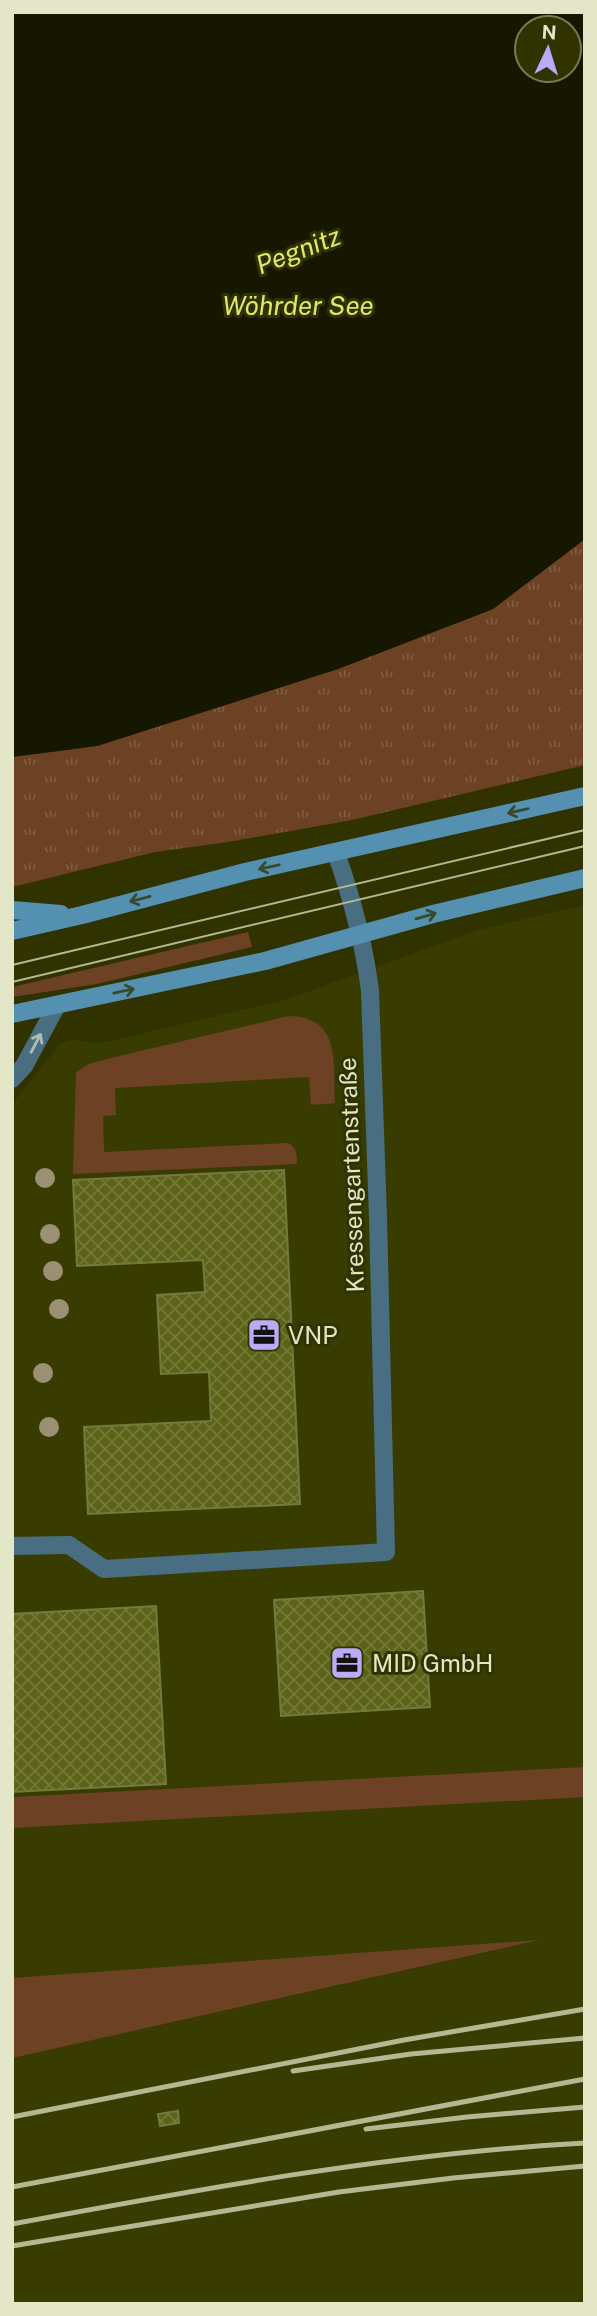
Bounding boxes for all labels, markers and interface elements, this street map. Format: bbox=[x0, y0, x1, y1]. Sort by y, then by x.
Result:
north arrow bbox=[513, 14, 583, 84]
text: N bbox=[541, 21, 557, 44]
water label: Pegnitz bbox=[251, 220, 345, 280]
water label: Wöhrder See bbox=[222, 290, 374, 321]
one-way arrow bbox=[507, 805, 530, 819]
one-way arrow bbox=[258, 860, 281, 874]
one-way arrow bbox=[129, 894, 151, 907]
one-way arrow bbox=[415, 909, 437, 922]
one-way arrow bbox=[112, 983, 135, 997]
one-way arrow bbox=[30, 1033, 43, 1054]
street label: Kressengartenstraße bbox=[333, 1057, 369, 1293]
office icon: VNP bbox=[245, 1316, 283, 1354]
place label: VNP bbox=[288, 1321, 338, 1349]
office icon: MID GmbH bbox=[328, 1644, 366, 1682]
place label: MID GmbH bbox=[372, 1649, 493, 1677]

